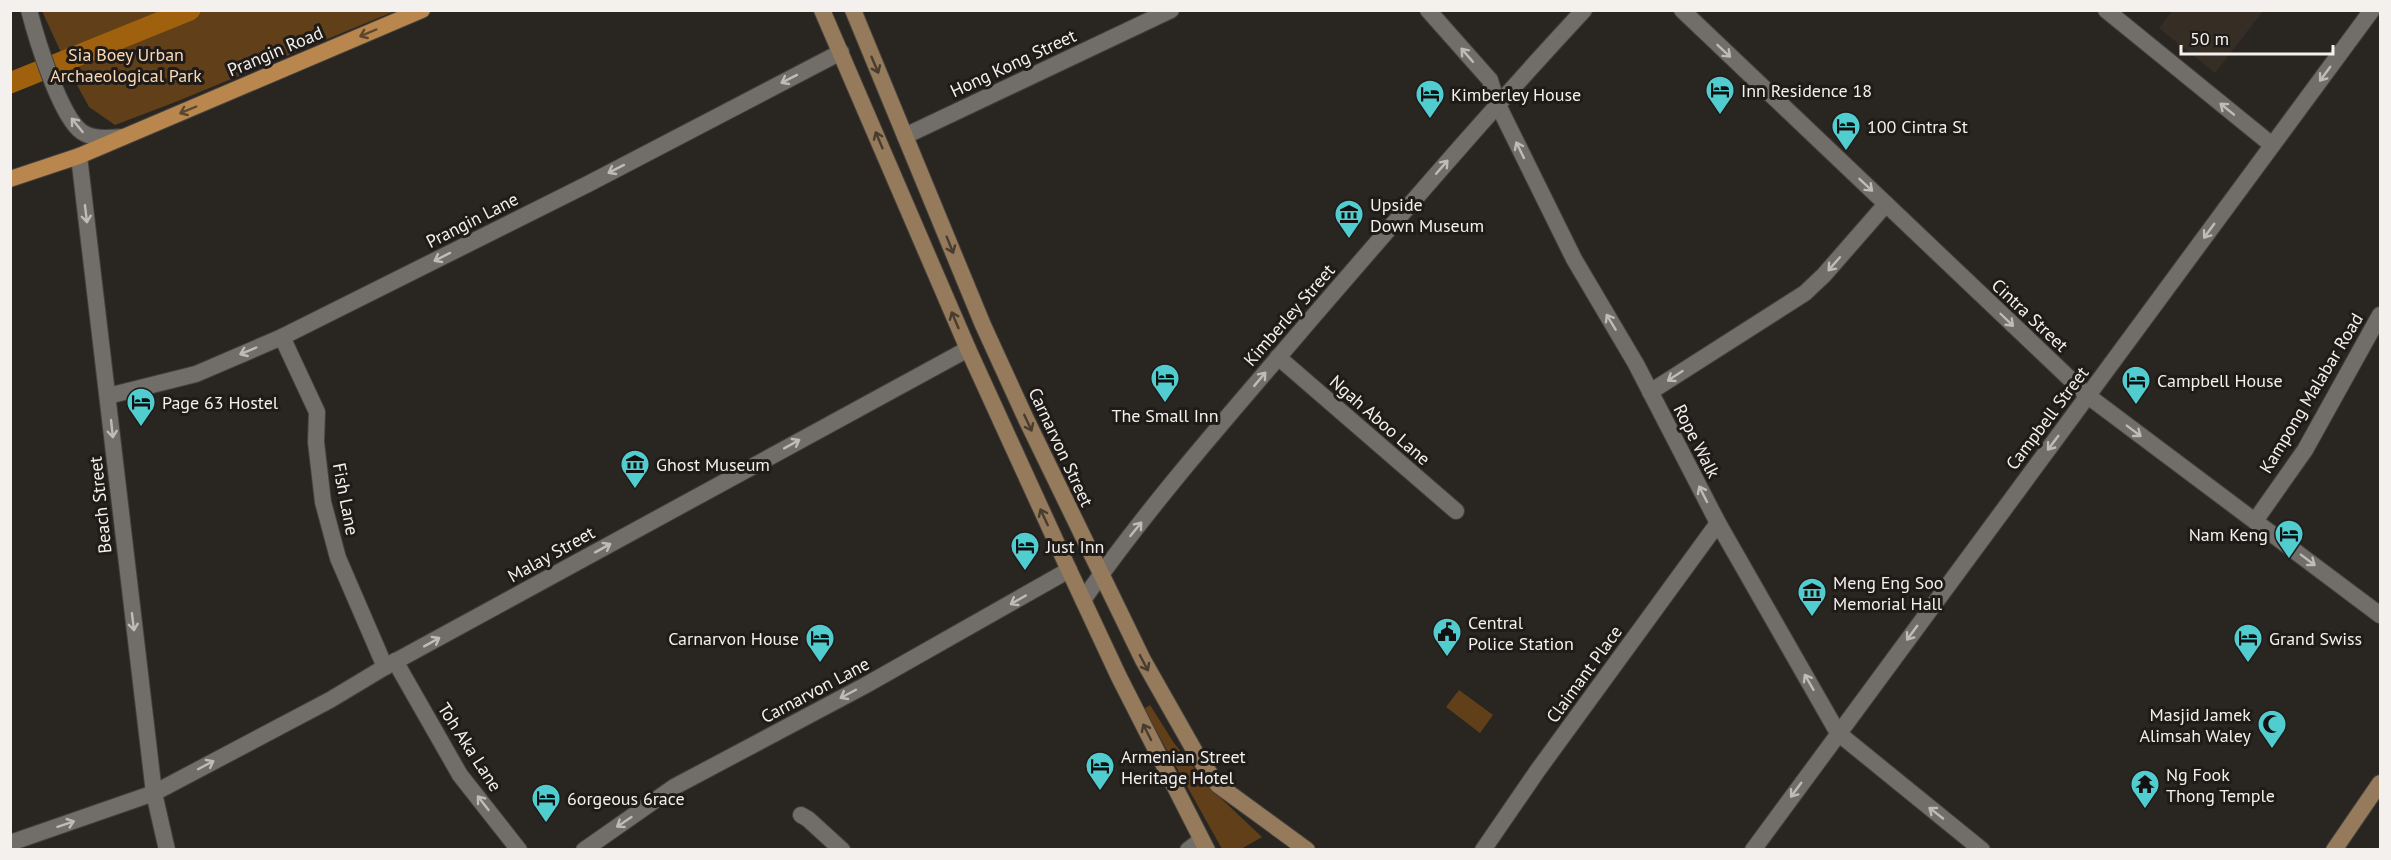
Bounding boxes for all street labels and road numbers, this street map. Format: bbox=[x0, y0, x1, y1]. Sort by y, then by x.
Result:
street label: Prangin Road bbox=[224, 21, 326, 81]
street label: Hong Kong Street bbox=[946, 24, 1080, 102]
street label: Prangin Lane bbox=[422, 187, 522, 253]
street label: Kimberley Street bbox=[1238, 259, 1340, 371]
street label: Cintra Street bbox=[1987, 274, 2073, 356]
street label: Kampong Malabar Road bbox=[2254, 309, 2368, 477]
street label: Campbell Street bbox=[2001, 362, 2093, 474]
street label: Ngah Aboo Lane bbox=[1325, 370, 1435, 470]
street label: Carnarvon Street bbox=[1023, 384, 1099, 510]
street label: Rope Walk bbox=[1669, 400, 1726, 482]
street label: Beach Street bbox=[83, 455, 117, 555]
street label: Fish Lane bbox=[328, 461, 364, 537]
street label: Malay Street bbox=[503, 521, 599, 587]
street label: Claimant Place bbox=[1541, 621, 1627, 727]
street label: Carnarvon Lane bbox=[757, 652, 873, 728]
street label: Toh Aka Lane bbox=[433, 698, 507, 796]

